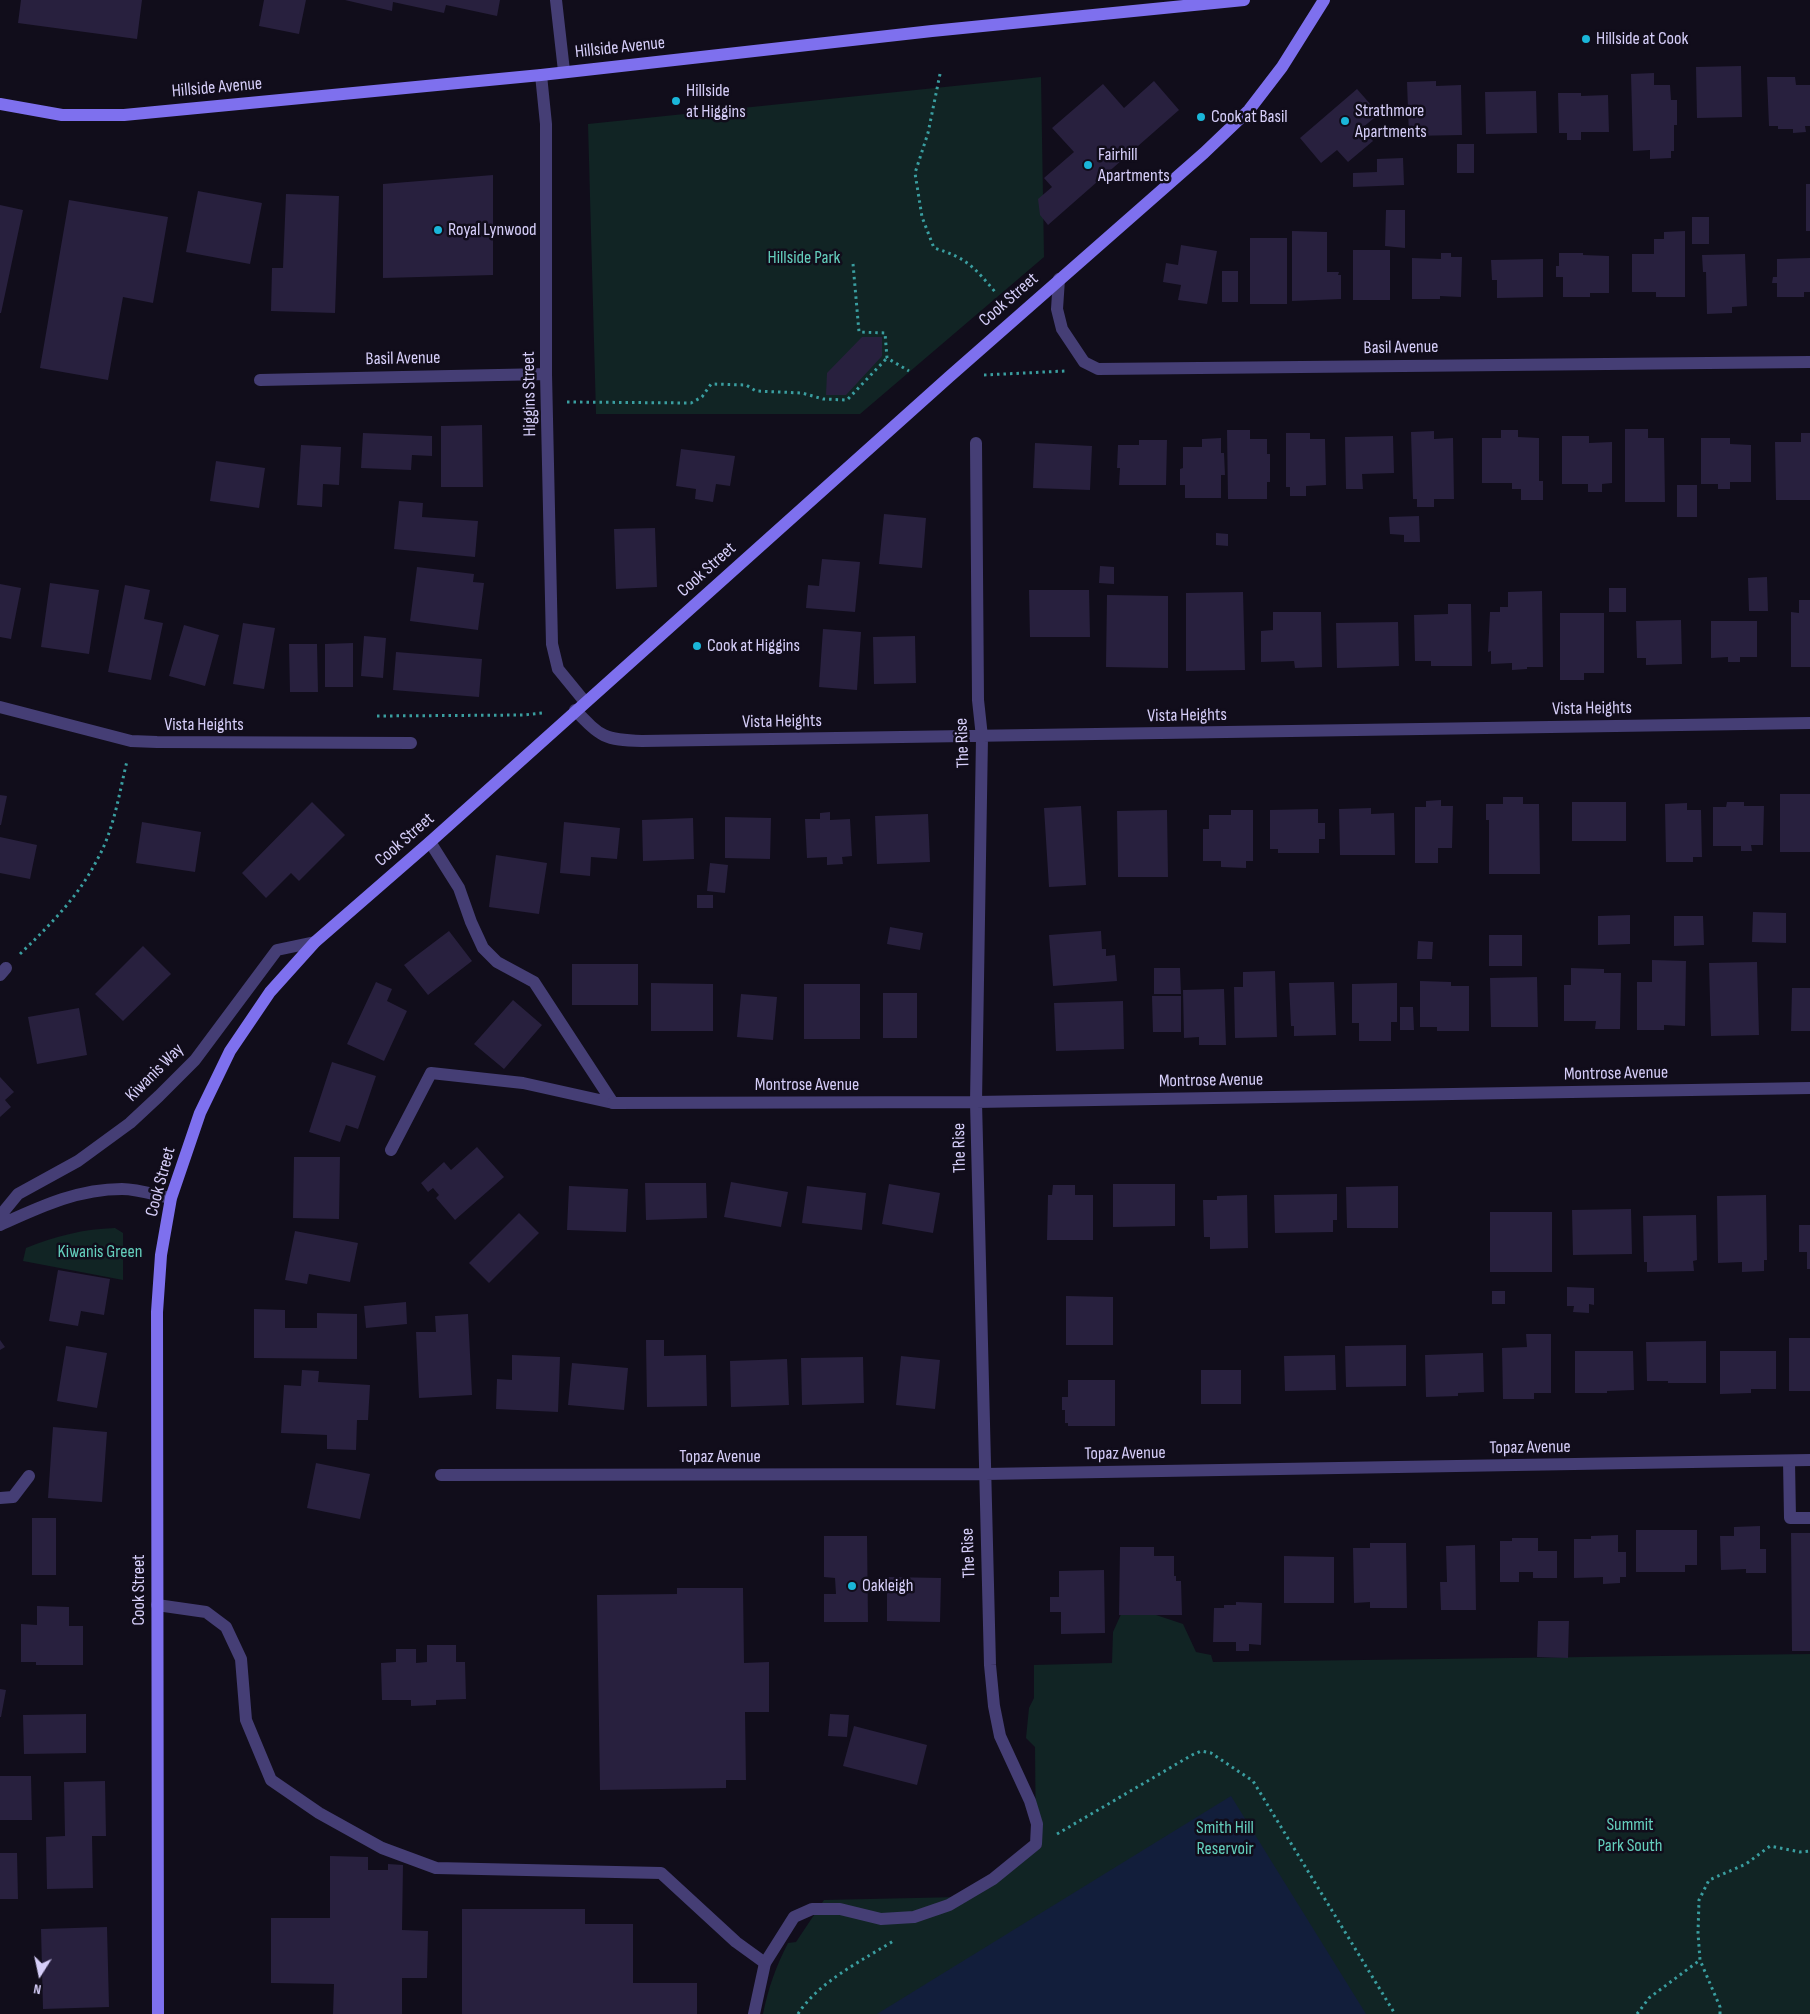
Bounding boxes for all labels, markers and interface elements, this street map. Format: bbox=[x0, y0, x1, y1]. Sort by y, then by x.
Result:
place label: Hillside at Cook bbox=[1596, 28, 1688, 50]
street label: Hillside Avenue bbox=[574, 33, 666, 63]
marker: Hillside at Cook bbox=[1580, 33, 1592, 45]
street label: Hillside Avenue bbox=[171, 73, 263, 103]
place label: Hillside at Higgins bbox=[686, 80, 746, 122]
marker: Hillside at Higgins bbox=[670, 95, 682, 107]
place label: Strathmore Apartments bbox=[1355, 100, 1427, 142]
place label: Cook at Basil bbox=[1211, 106, 1288, 128]
marker: Cook at Basil bbox=[1195, 111, 1207, 123]
marker: Strathmore Apartments bbox=[1339, 115, 1351, 127]
place label: Fairhill Apartments bbox=[1098, 144, 1170, 186]
marker: Fairhill Apartments bbox=[1082, 159, 1094, 171]
place label: Royal Lynwood bbox=[448, 219, 537, 241]
marker: Royal Lynwood bbox=[432, 224, 444, 236]
park label: Hillside Park bbox=[768, 247, 840, 269]
street label: Cook Street bbox=[975, 268, 1043, 332]
street label: Basil Avenue bbox=[1363, 337, 1439, 359]
street label: Basil Avenue bbox=[365, 348, 441, 370]
street label: Higgins Street bbox=[518, 351, 542, 437]
street label: Cook Street bbox=[673, 538, 741, 602]
place label: Cook at Higgins bbox=[707, 635, 800, 657]
marker: Cook at Higgins bbox=[691, 640, 703, 652]
street label: Vista Heights bbox=[1552, 698, 1632, 720]
street label: Vista Heights bbox=[1147, 705, 1227, 727]
street label: Vista Heights bbox=[742, 711, 822, 733]
street label: Vista Heights bbox=[164, 714, 244, 736]
street label: The Rise bbox=[951, 717, 975, 769]
street label: Cook Street bbox=[371, 808, 439, 872]
street label: Kiwanis Way bbox=[121, 1039, 189, 1107]
street label: Montrose Avenue bbox=[1564, 1062, 1668, 1086]
street label: Montrose Avenue bbox=[1159, 1069, 1263, 1093]
street label: Montrose Avenue bbox=[755, 1074, 859, 1096]
street label: The Rise bbox=[949, 1123, 971, 1173]
street label: Cook Street bbox=[141, 1145, 181, 1219]
park label: Kiwanis Green bbox=[58, 1241, 142, 1263]
street label: Topaz Avenue bbox=[1489, 1436, 1571, 1460]
street label: Topaz Avenue bbox=[1084, 1442, 1166, 1466]
street label: Topaz Avenue bbox=[679, 1446, 761, 1468]
street label: The Rise bbox=[957, 1527, 981, 1579]
street label: Cook Street bbox=[128, 1554, 150, 1626]
place label: Oakleigh bbox=[862, 1575, 913, 1597]
marker: Oakleigh bbox=[846, 1580, 858, 1592]
park label: Summit Park South bbox=[1597, 1814, 1663, 1856]
park label: Smith Hill Reservoir bbox=[1196, 1817, 1254, 1860]
north arrow bbox=[15, 1949, 65, 1999]
text: N bbox=[32, 1980, 42, 1998]

